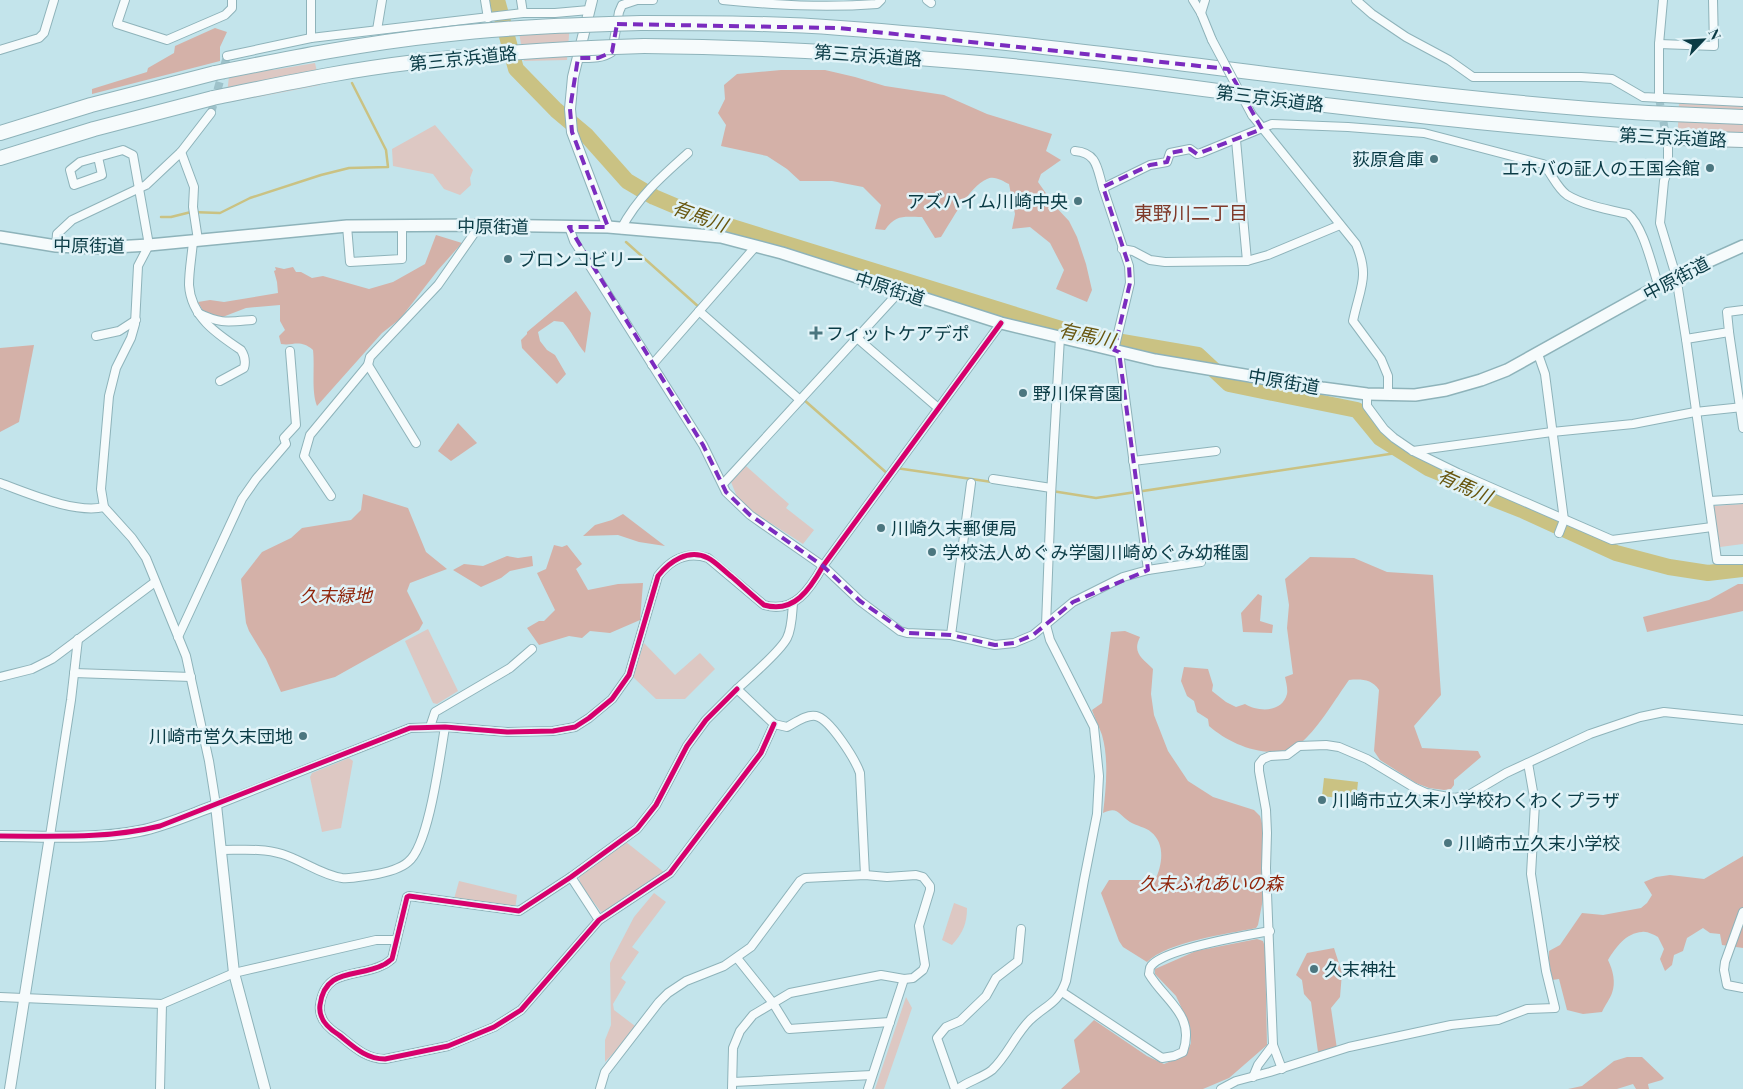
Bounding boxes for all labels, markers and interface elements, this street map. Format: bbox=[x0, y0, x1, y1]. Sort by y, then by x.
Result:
north arrow bbox=[1678, 15, 1728, 65]
text: N bbox=[1704, 26, 1726, 43]
street label: 第三京浜道路 bbox=[813, 39, 923, 71]
street label: 第三京浜道路 bbox=[408, 40, 518, 76]
street label: 第三京浜道路 bbox=[1215, 80, 1325, 116]
street label: 第三京浜道路 bbox=[1618, 122, 1728, 152]
place label: 荻原倉庫 bbox=[1352, 147, 1424, 171]
marker: 荻原倉庫 bbox=[1428, 153, 1440, 165]
place label: エホバの証人の王国会館 bbox=[1502, 156, 1700, 180]
marker: エホバの証人の王国会館 bbox=[1704, 162, 1716, 174]
place label: アズハイム川崎中央 bbox=[907, 189, 1068, 213]
water label: 有馬川 bbox=[669, 193, 733, 238]
marker: アズハイム川崎中央 bbox=[1072, 195, 1084, 207]
district label: 東野川二丁目 bbox=[1134, 199, 1248, 225]
street label: 中原街道 bbox=[457, 213, 529, 239]
street label: 中原街道 bbox=[53, 232, 125, 258]
place label: ブロンコビリー bbox=[518, 247, 644, 271]
street label: 中原街道 bbox=[1639, 251, 1713, 305]
marker: ブロンコビリー bbox=[502, 253, 514, 265]
street label: 中原街道 bbox=[852, 265, 928, 311]
water label: 有馬川 bbox=[1056, 315, 1120, 353]
place label: フィットケアデポ bbox=[826, 321, 970, 345]
marker: フィットケアデポ bbox=[810, 327, 822, 339]
street label: 中原街道 bbox=[1246, 363, 1322, 399]
place label: 野川保育園 bbox=[1033, 381, 1123, 405]
marker: 野川保育園 bbox=[1017, 387, 1029, 399]
water label: 有馬川 bbox=[1434, 462, 1498, 509]
place label: 川崎久末郵便局 bbox=[891, 516, 1017, 540]
marker: 川崎久末郵便局 bbox=[875, 522, 887, 534]
place label: 学校法人めぐみ学園川崎めぐみ幼稚園 bbox=[942, 540, 1249, 564]
marker: 学校法人めぐみ学園川崎めぐみ幼稚園 bbox=[926, 546, 938, 558]
park label: 久末緑地 bbox=[300, 583, 374, 607]
place label: 川崎市営久末団地 bbox=[149, 724, 293, 748]
marker: 川崎市営久末団地 bbox=[297, 730, 309, 742]
place label: 川崎市立久末小学校わくわくプラザ bbox=[1332, 788, 1620, 812]
marker: 川崎市立久末小学校わくわくプラザ bbox=[1316, 794, 1328, 806]
place label: 川崎市立久末小学校 bbox=[1458, 831, 1620, 855]
marker: 川崎市立久末小学校 bbox=[1442, 837, 1454, 849]
park label: 久末ふれあいの森 bbox=[1139, 871, 1285, 895]
place label: 久末神社 bbox=[1324, 957, 1396, 981]
marker: 久末神社 bbox=[1308, 963, 1320, 975]

